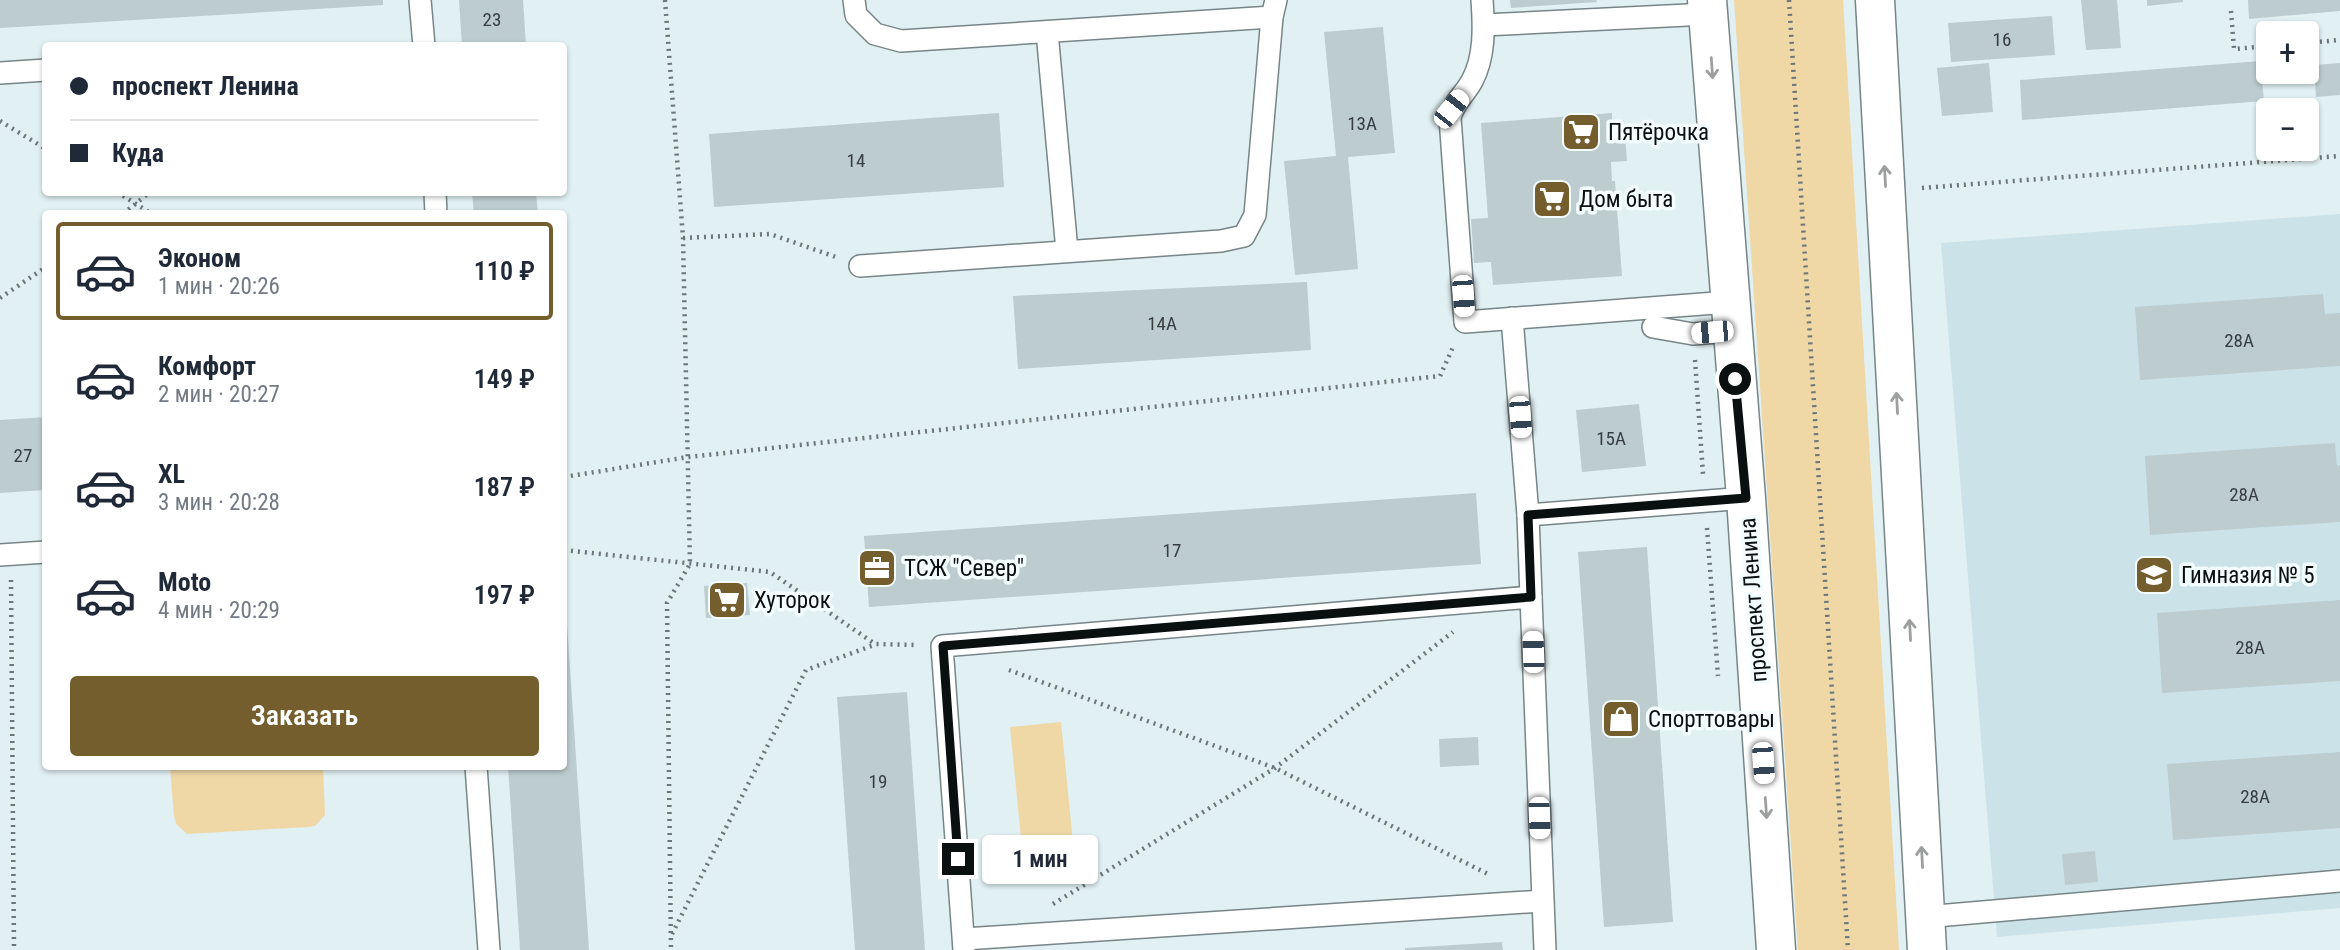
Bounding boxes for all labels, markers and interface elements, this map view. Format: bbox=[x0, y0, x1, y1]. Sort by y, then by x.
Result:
house number: 23 bbox=[483, 8, 501, 31]
map controls bbox=[2256, 21, 2319, 161]
button: + bbox=[2256, 21, 2319, 84]
house number: 16 bbox=[1993, 28, 2011, 51]
one-way arrow bbox=[1706, 56, 1719, 79]
text: проспект Ленина bbox=[112, 71, 299, 101]
car bbox=[1430, 86, 1473, 132]
button: − bbox=[2256, 98, 2319, 161]
supermarket icon: Пятёрочка bbox=[1560, 111, 1602, 153]
house number: 13А bbox=[1347, 112, 1377, 135]
place label: Пятёрочка bbox=[1608, 119, 1709, 146]
text: Куда bbox=[112, 138, 164, 168]
house number: 14 bbox=[847, 149, 865, 172]
one-way arrow bbox=[1878, 165, 1891, 188]
supermarket icon: Дом быта bbox=[1531, 178, 1573, 220]
place label: Дом быта bbox=[1579, 186, 1673, 213]
icon: car bbox=[74, 240, 137, 303]
text: Эконом bbox=[158, 243, 241, 273]
text: 110 ₽ bbox=[474, 256, 535, 286]
text: 1 мин · 20:26 bbox=[158, 273, 280, 300]
car bbox=[1452, 274, 1475, 318]
house number: 14А bbox=[1147, 312, 1177, 335]
car bbox=[1691, 320, 1734, 344]
house number: 28А bbox=[2224, 329, 2254, 352]
icon: car bbox=[74, 348, 137, 411]
text: Комфорт bbox=[158, 351, 256, 381]
route start bbox=[1719, 363, 1751, 395]
text: 149 ₽ bbox=[474, 364, 535, 394]
text: 2 мин · 20:27 bbox=[158, 381, 280, 408]
one-way arrow bbox=[1890, 392, 1903, 415]
car bbox=[1509, 395, 1532, 439]
house number: 15А bbox=[1596, 427, 1626, 450]
house number: 27 bbox=[14, 444, 32, 467]
icon: car bbox=[74, 456, 137, 519]
text: XL bbox=[158, 459, 185, 489]
text: 187 ₽ bbox=[474, 472, 535, 502]
house number: 28А bbox=[2229, 483, 2259, 506]
text: 3 мин · 20:28 bbox=[158, 489, 280, 516]
street label: проспект Ленина bbox=[1734, 517, 1773, 683]
house number: 17 bbox=[1163, 539, 1181, 562]
office icon: ТСЖ "Север" bbox=[856, 547, 898, 589]
school or university icon: Гимназия № 5 bbox=[2133, 554, 2175, 596]
place label: ТСЖ "Север" bbox=[904, 555, 1024, 582]
place label: Гимназия № 5 bbox=[2181, 562, 2315, 589]
icon: car bbox=[74, 564, 137, 627]
text: Moto bbox=[158, 567, 211, 597]
supermarket icon: Хуторок bbox=[706, 579, 748, 621]
text: 197 ₽ bbox=[474, 580, 535, 610]
place label: Хуторок bbox=[754, 587, 831, 614]
text: 4 мин · 20:29 bbox=[158, 597, 280, 624]
one-way arrow bbox=[1903, 619, 1916, 642]
car bbox=[1522, 631, 1545, 673]
house number: 28А bbox=[2235, 636, 2265, 659]
button: Заказать bbox=[70, 676, 539, 756]
shop icon: Спорттовары bbox=[1600, 698, 1642, 740]
place label: Спорттовары bbox=[1648, 706, 1775, 733]
car bbox=[1752, 741, 1775, 785]
house number: 19 bbox=[869, 770, 887, 793]
house number: 28А bbox=[2240, 785, 2270, 808]
one-way arrow bbox=[1760, 796, 1773, 819]
car bbox=[1528, 797, 1551, 839]
callout: 1 мин bbox=[982, 834, 1098, 884]
route end bbox=[942, 843, 974, 875]
text: 1 мин bbox=[1012, 846, 1068, 873]
one-way arrow bbox=[1915, 847, 1928, 869]

